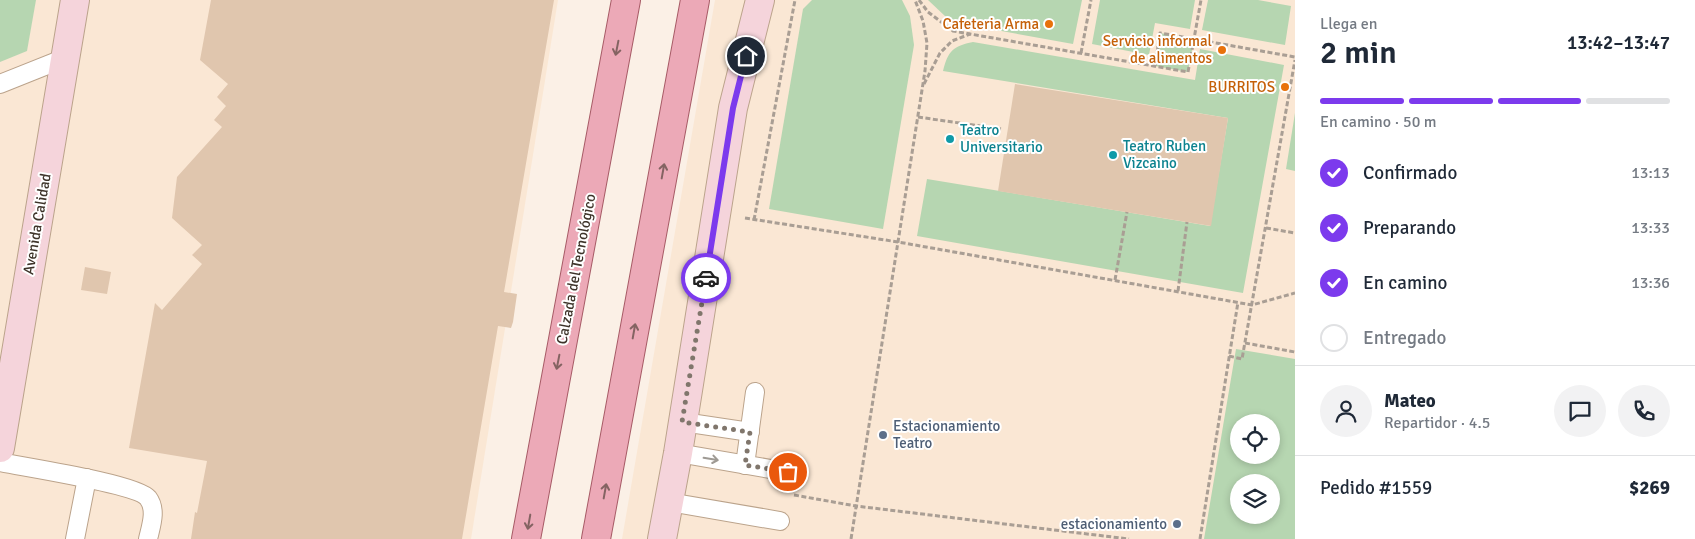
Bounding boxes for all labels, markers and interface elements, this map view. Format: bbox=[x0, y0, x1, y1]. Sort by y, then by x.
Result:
text: Llega en bbox=[1320, 14, 1378, 34]
place label: Cafeteria Arma bbox=[942, 15, 1039, 33]
marker: Cafeteria Arma bbox=[1043, 18, 1055, 30]
text: 13:42–13:47 bbox=[1567, 31, 1670, 55]
place label: Servicio informal de alimentos bbox=[1103, 32, 1212, 67]
text: 2 min bbox=[1320, 33, 1397, 72]
pin bbox=[725, 35, 767, 77]
one-way arrow bbox=[612, 40, 622, 56]
icon: home bbox=[732, 42, 760, 70]
marker: Servicio informal de alimentos bbox=[1216, 44, 1228, 56]
place label: BURRITOS bbox=[1208, 78, 1275, 96]
marker: BURRITOS bbox=[1279, 81, 1291, 93]
text: En camino · 50 m bbox=[1320, 112, 1437, 132]
place label: Teatro Universitario bbox=[960, 121, 1043, 156]
marker: Teatro Universitario bbox=[944, 133, 956, 145]
place label: Teatro Ruben Vizcaino bbox=[1123, 137, 1206, 172]
marker: Teatro Ruben Vizcaino bbox=[1107, 149, 1119, 161]
icon: check bbox=[1320, 159, 1348, 187]
text: Confirmado bbox=[1363, 161, 1457, 185]
text: 13:13 bbox=[1631, 163, 1670, 183]
one-way arrow bbox=[659, 164, 669, 180]
street label: Avenida Calidad bbox=[19, 172, 55, 276]
street label: Calzada del Tecnológico bbox=[553, 192, 599, 346]
icon: check bbox=[1320, 214, 1348, 242]
text: Preparando bbox=[1363, 216, 1456, 240]
text: 13:33 bbox=[1631, 218, 1670, 238]
courier bbox=[681, 253, 731, 303]
icon: car bbox=[692, 264, 720, 292]
icon: check bbox=[1320, 269, 1348, 297]
text: En camino bbox=[1363, 271, 1447, 295]
text: 13:36 bbox=[1631, 273, 1670, 293]
one-way arrow bbox=[630, 324, 640, 340]
text: Entregado bbox=[1363, 326, 1446, 350]
one-way arrow bbox=[553, 354, 563, 370]
button: person bbox=[1320, 385, 1372, 437]
button: chat bbox=[1554, 385, 1606, 437]
button: phone bbox=[1618, 385, 1670, 437]
text: Mateo bbox=[1384, 389, 1436, 413]
text: Repartidor · 4.5 bbox=[1384, 413, 1490, 433]
map controls bbox=[1230, 414, 1280, 524]
button: locate bbox=[1230, 414, 1280, 464]
place label: Estacionamiento Teatro bbox=[893, 417, 1001, 452]
marker: Estacionamiento Teatro bbox=[877, 429, 889, 441]
pin bbox=[767, 451, 809, 493]
one-way arrow bbox=[703, 455, 719, 465]
icon: bag bbox=[774, 458, 802, 486]
button: layers bbox=[1230, 474, 1280, 524]
text: Pedido #1559 bbox=[1320, 476, 1432, 500]
text: $269 bbox=[1629, 476, 1670, 500]
one-way arrow bbox=[600, 483, 610, 499]
one-way arrow bbox=[524, 514, 534, 530]
place label: estacionamiento bbox=[1061, 515, 1167, 533]
marker: estacionamiento bbox=[1171, 518, 1183, 530]

